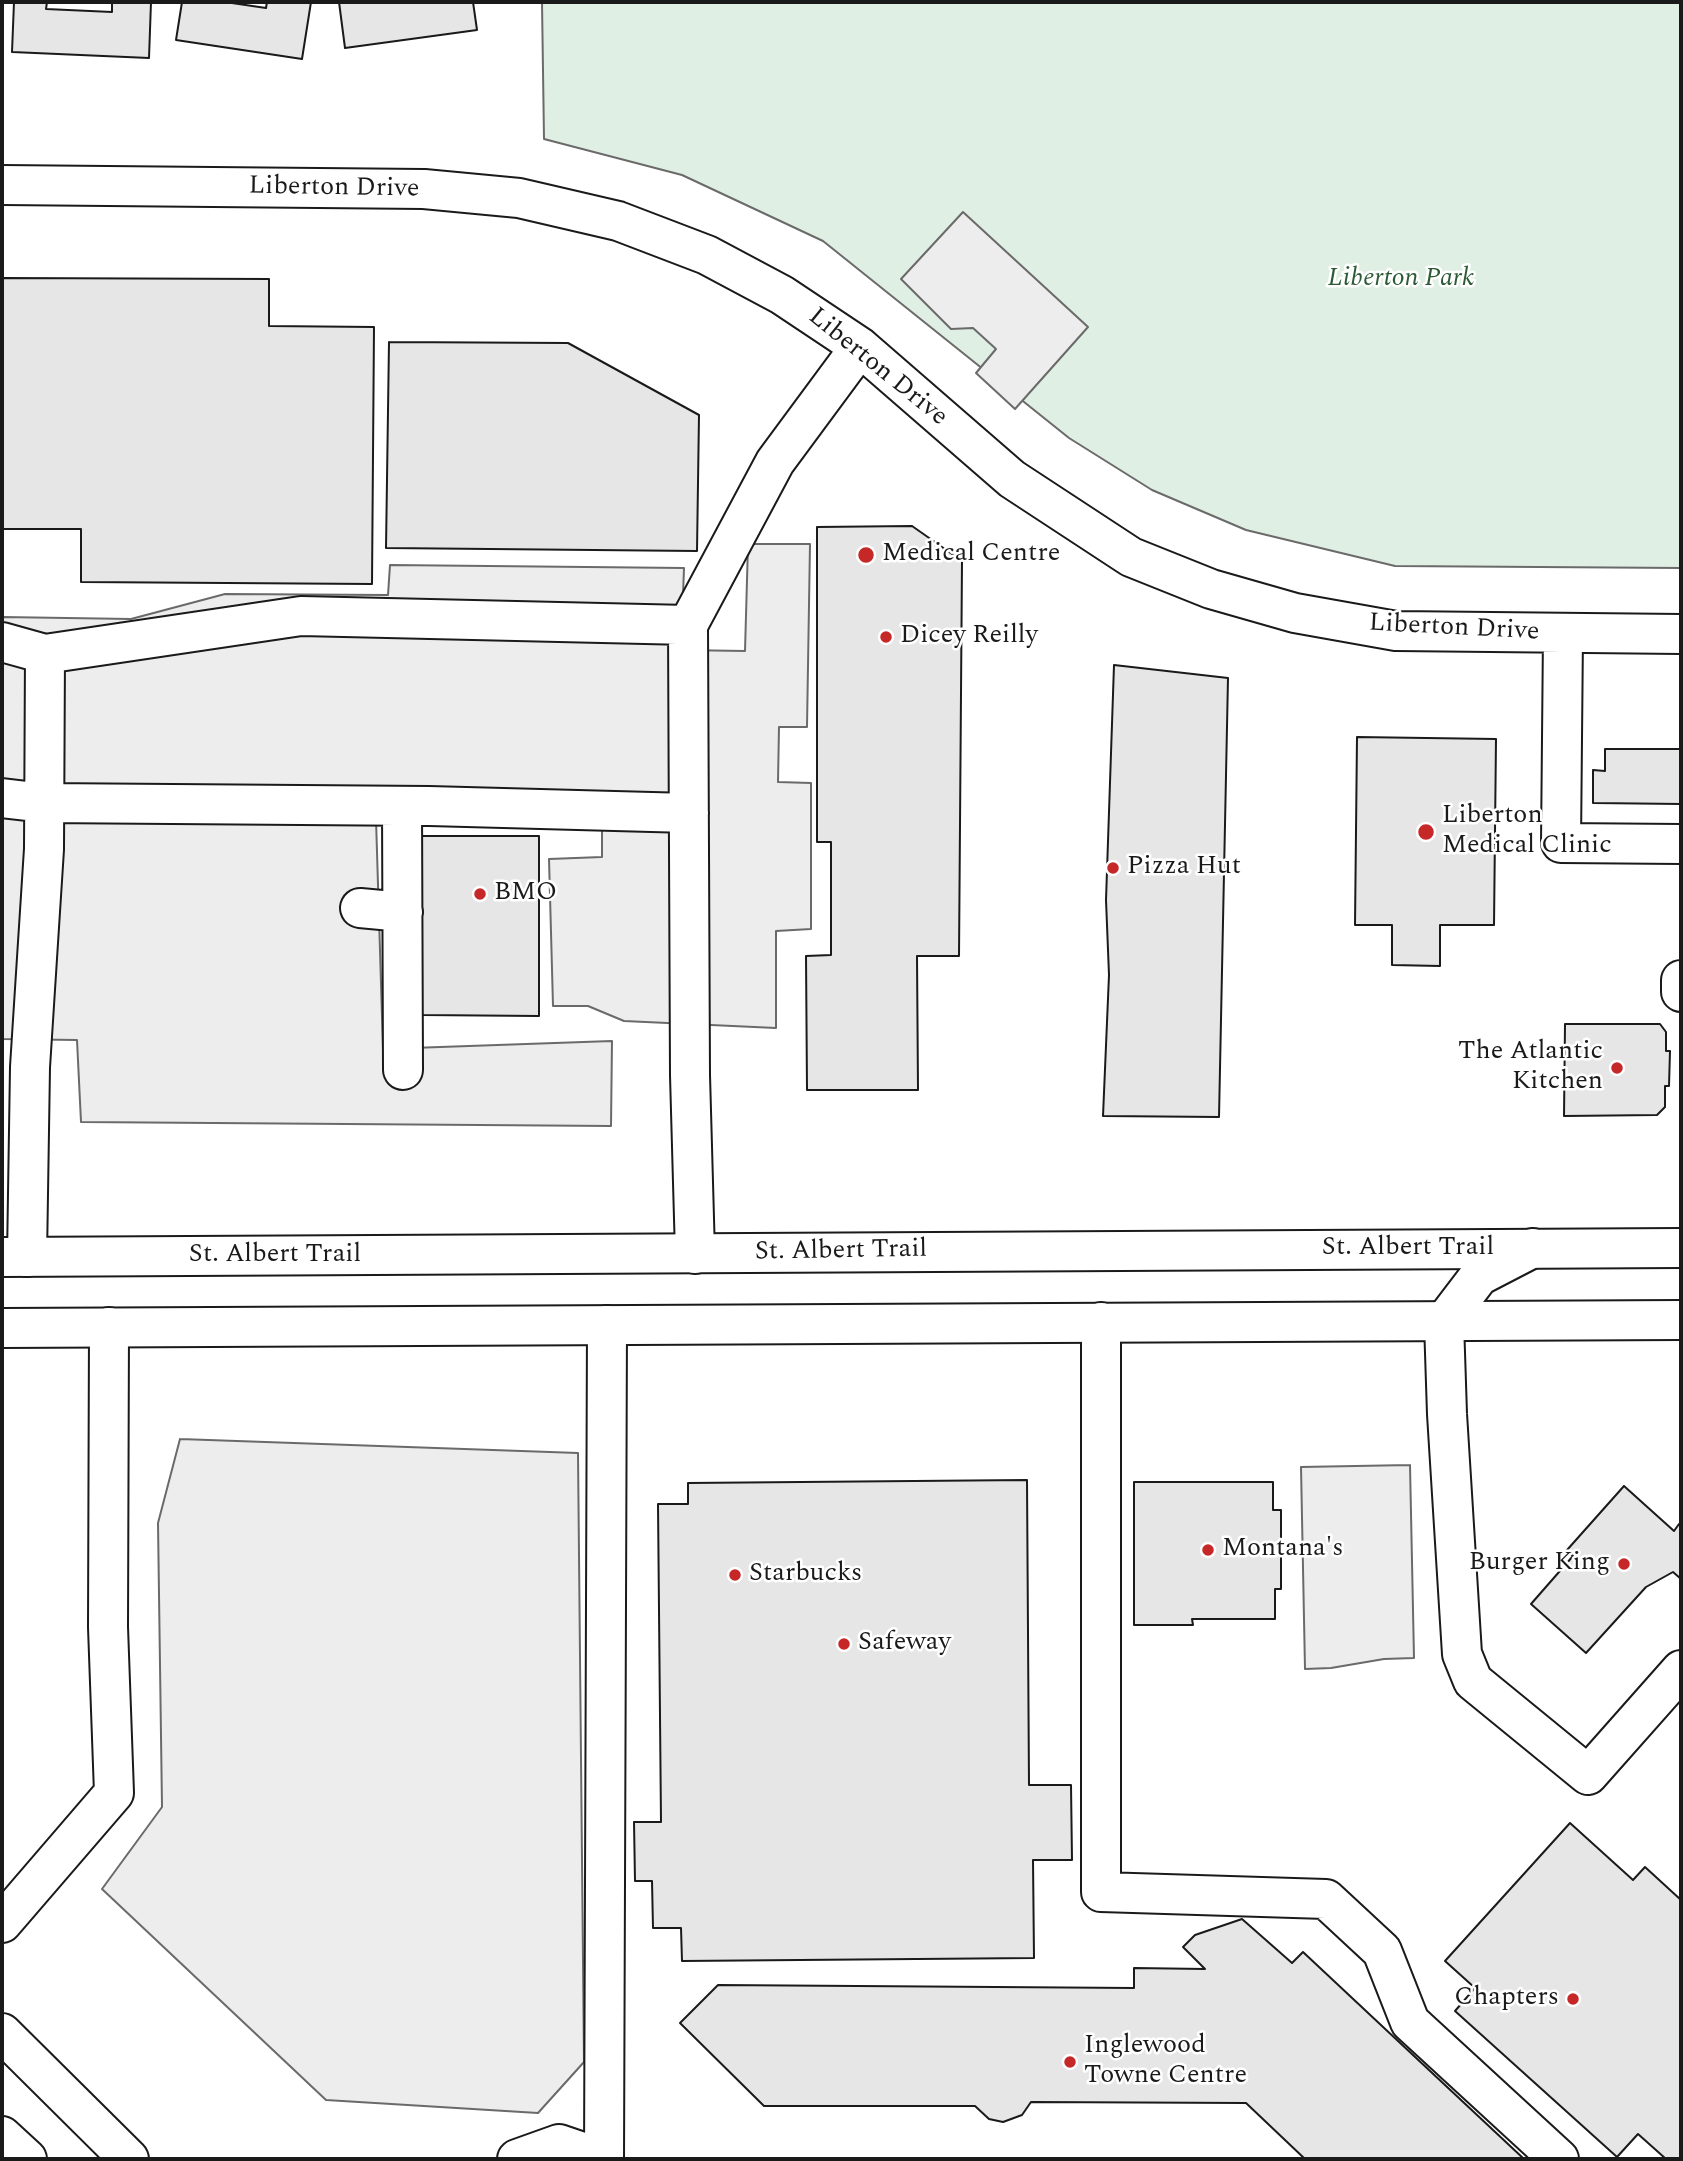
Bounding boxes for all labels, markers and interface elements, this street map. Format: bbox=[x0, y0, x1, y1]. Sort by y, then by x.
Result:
street label: Liberton Drive bbox=[248, 172, 420, 206]
park label: Liberton Park bbox=[1328, 264, 1474, 296]
street label: Liberton Drive bbox=[801, 302, 953, 434]
place label: Medical Centre bbox=[882, 539, 1060, 571]
marker: Medical Centre bbox=[856, 545, 876, 565]
street label: Liberton Drive bbox=[1368, 609, 1540, 649]
place label: Dicey Reilly bbox=[900, 621, 1038, 653]
marker: Dicey Reilly bbox=[878, 629, 894, 645]
place label: Liberton Medical Clinic bbox=[1442, 801, 1612, 862]
marker: Liberton Medical Clinic bbox=[1416, 822, 1436, 842]
place label: Pizza Hut bbox=[1127, 852, 1241, 884]
marker: Pizza Hut bbox=[1105, 860, 1121, 876]
place label: BMO bbox=[494, 878, 557, 910]
marker: BMO bbox=[472, 886, 488, 902]
place label: The Atlantic Kitchen bbox=[1458, 1037, 1603, 1098]
marker: The Atlantic Kitchen bbox=[1609, 1060, 1625, 1076]
street label: St. Albert Trail bbox=[1322, 1233, 1494, 1265]
street label: St. Albert Trail bbox=[755, 1235, 927, 1269]
street label: St. Albert Trail bbox=[189, 1240, 361, 1272]
place label: Montana's bbox=[1222, 1534, 1343, 1566]
marker: Montana's bbox=[1200, 1542, 1216, 1558]
place label: Burger King bbox=[1469, 1548, 1610, 1580]
marker: Burger King bbox=[1616, 1556, 1632, 1572]
place label: Starbucks bbox=[749, 1559, 862, 1591]
marker: Starbucks bbox=[727, 1567, 743, 1583]
place label: Safeway bbox=[858, 1628, 951, 1660]
marker: Safeway bbox=[836, 1636, 852, 1652]
place label: Chapters bbox=[1454, 1983, 1559, 2015]
marker: Chapters bbox=[1565, 1991, 1581, 2007]
place label: Inglewood Towne Centre bbox=[1084, 2031, 1247, 2092]
marker: Inglewood Towne Centre bbox=[1062, 2054, 1078, 2070]

